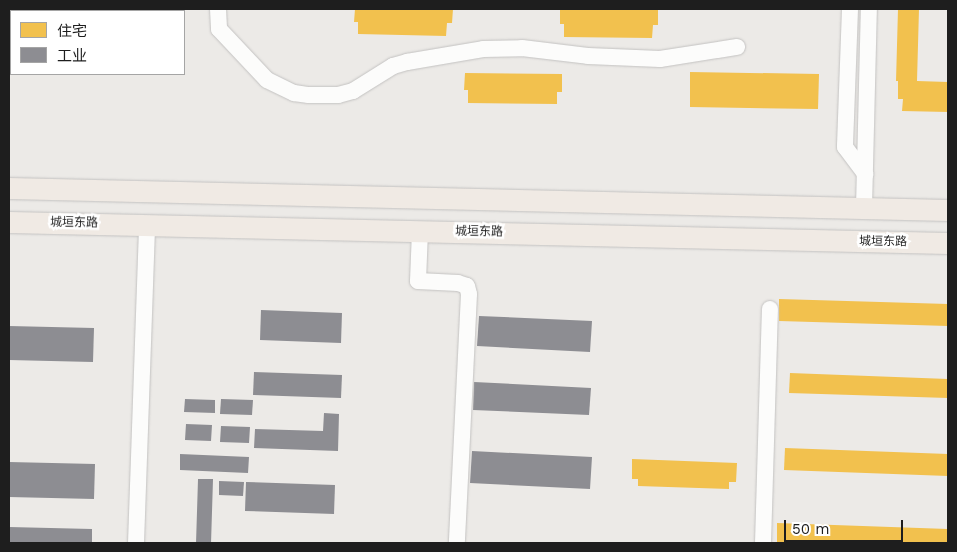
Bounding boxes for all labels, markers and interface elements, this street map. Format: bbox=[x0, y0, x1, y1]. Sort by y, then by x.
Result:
legend bbox=[10, 10, 185, 75]
text: 住宅 bbox=[57, 22, 87, 40]
text: 工业 bbox=[57, 47, 87, 65]
street label: 城垣东路 bbox=[50, 215, 98, 231]
street label: 城垣东路 bbox=[455, 224, 503, 240]
street label: 城垣东路 bbox=[859, 234, 907, 250]
scale bar bbox=[787, 510, 906, 542]
text: 50 m bbox=[792, 520, 829, 538]

